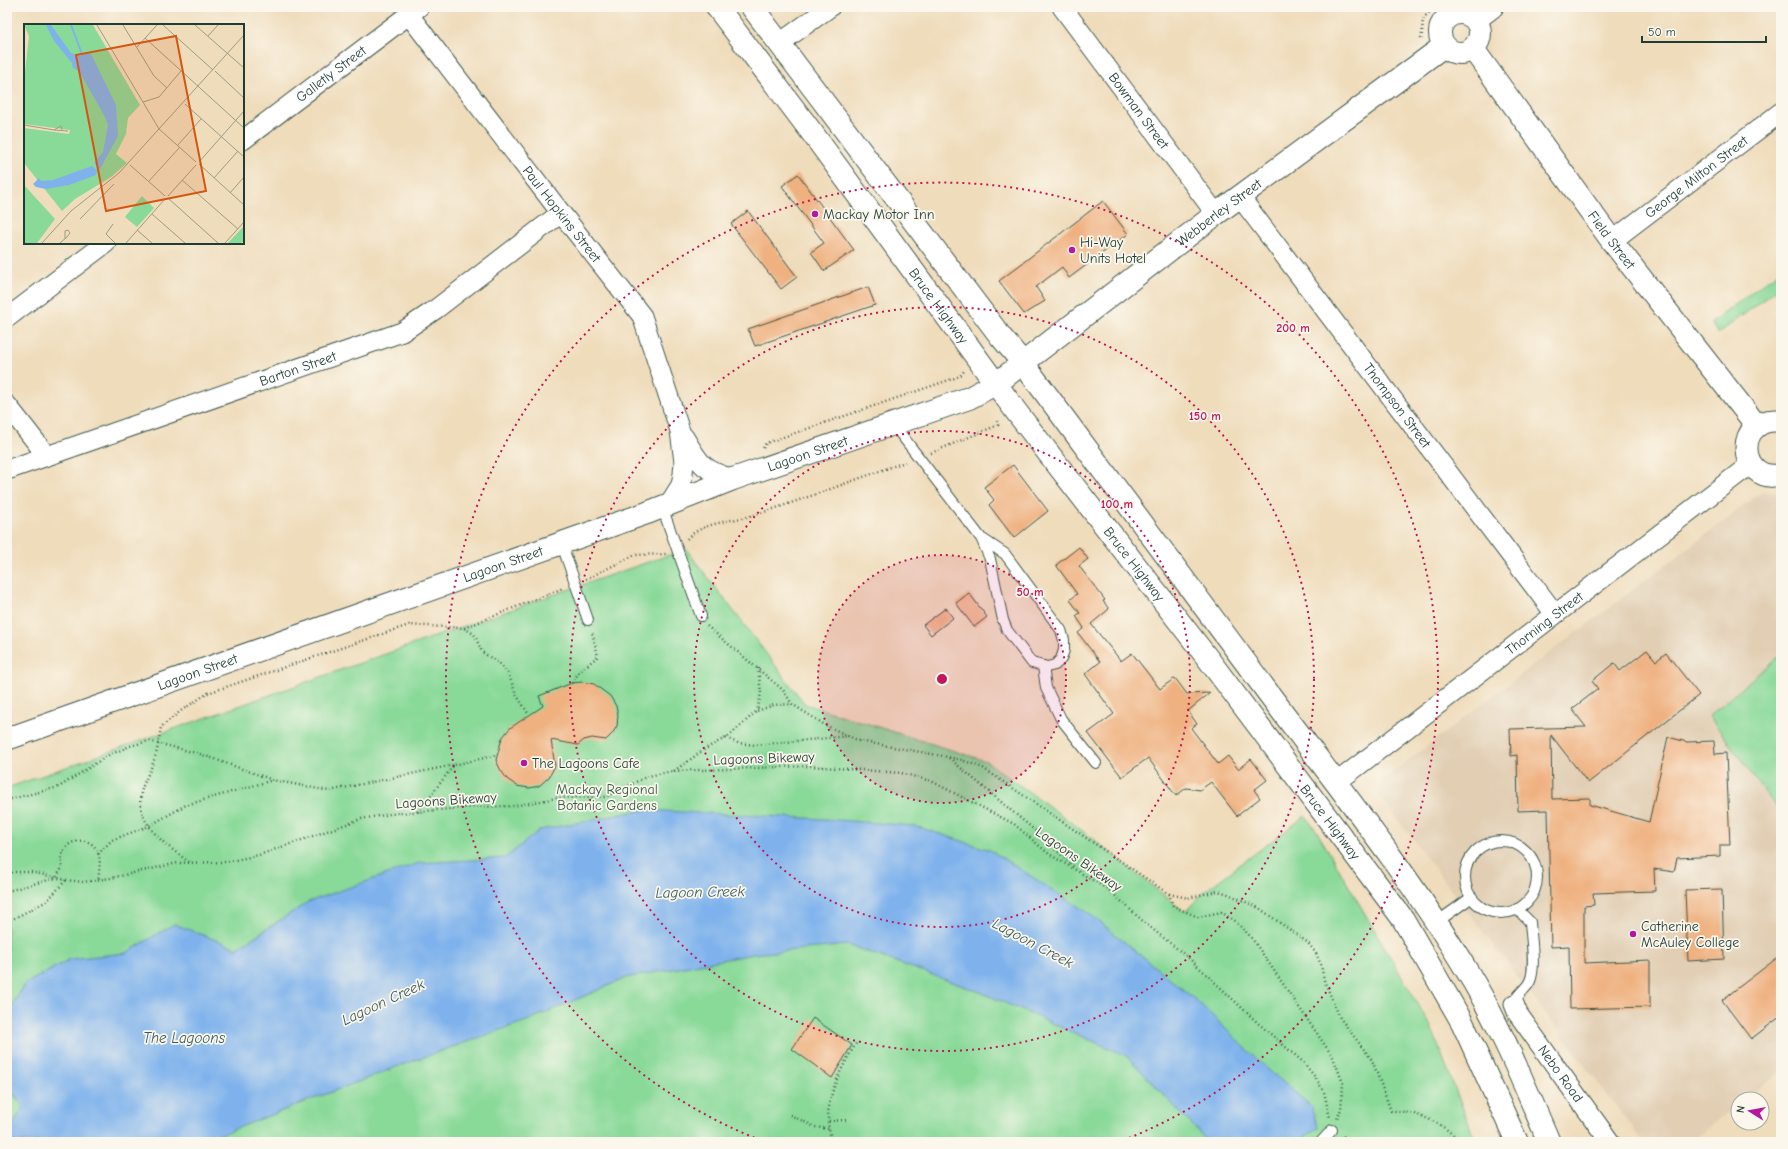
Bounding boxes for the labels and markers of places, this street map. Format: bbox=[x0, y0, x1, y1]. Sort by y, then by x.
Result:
place label: Mackay Motor Inn bbox=[823, 206, 935, 223]
marker: Mackay Motor Inn bbox=[810, 209, 820, 219]
place label: Hi-Way Units Hotel bbox=[1080, 234, 1146, 267]
marker: Hi-Way Units Hotel bbox=[1067, 245, 1077, 255]
centre of rings bbox=[935, 672, 949, 686]
place label: The Lagoons Cafe bbox=[532, 755, 639, 772]
marker: The Lagoons Cafe bbox=[519, 758, 529, 768]
place label: Catherine McAuley College bbox=[1641, 918, 1739, 951]
marker: Catherine McAuley College bbox=[1628, 929, 1638, 939]

